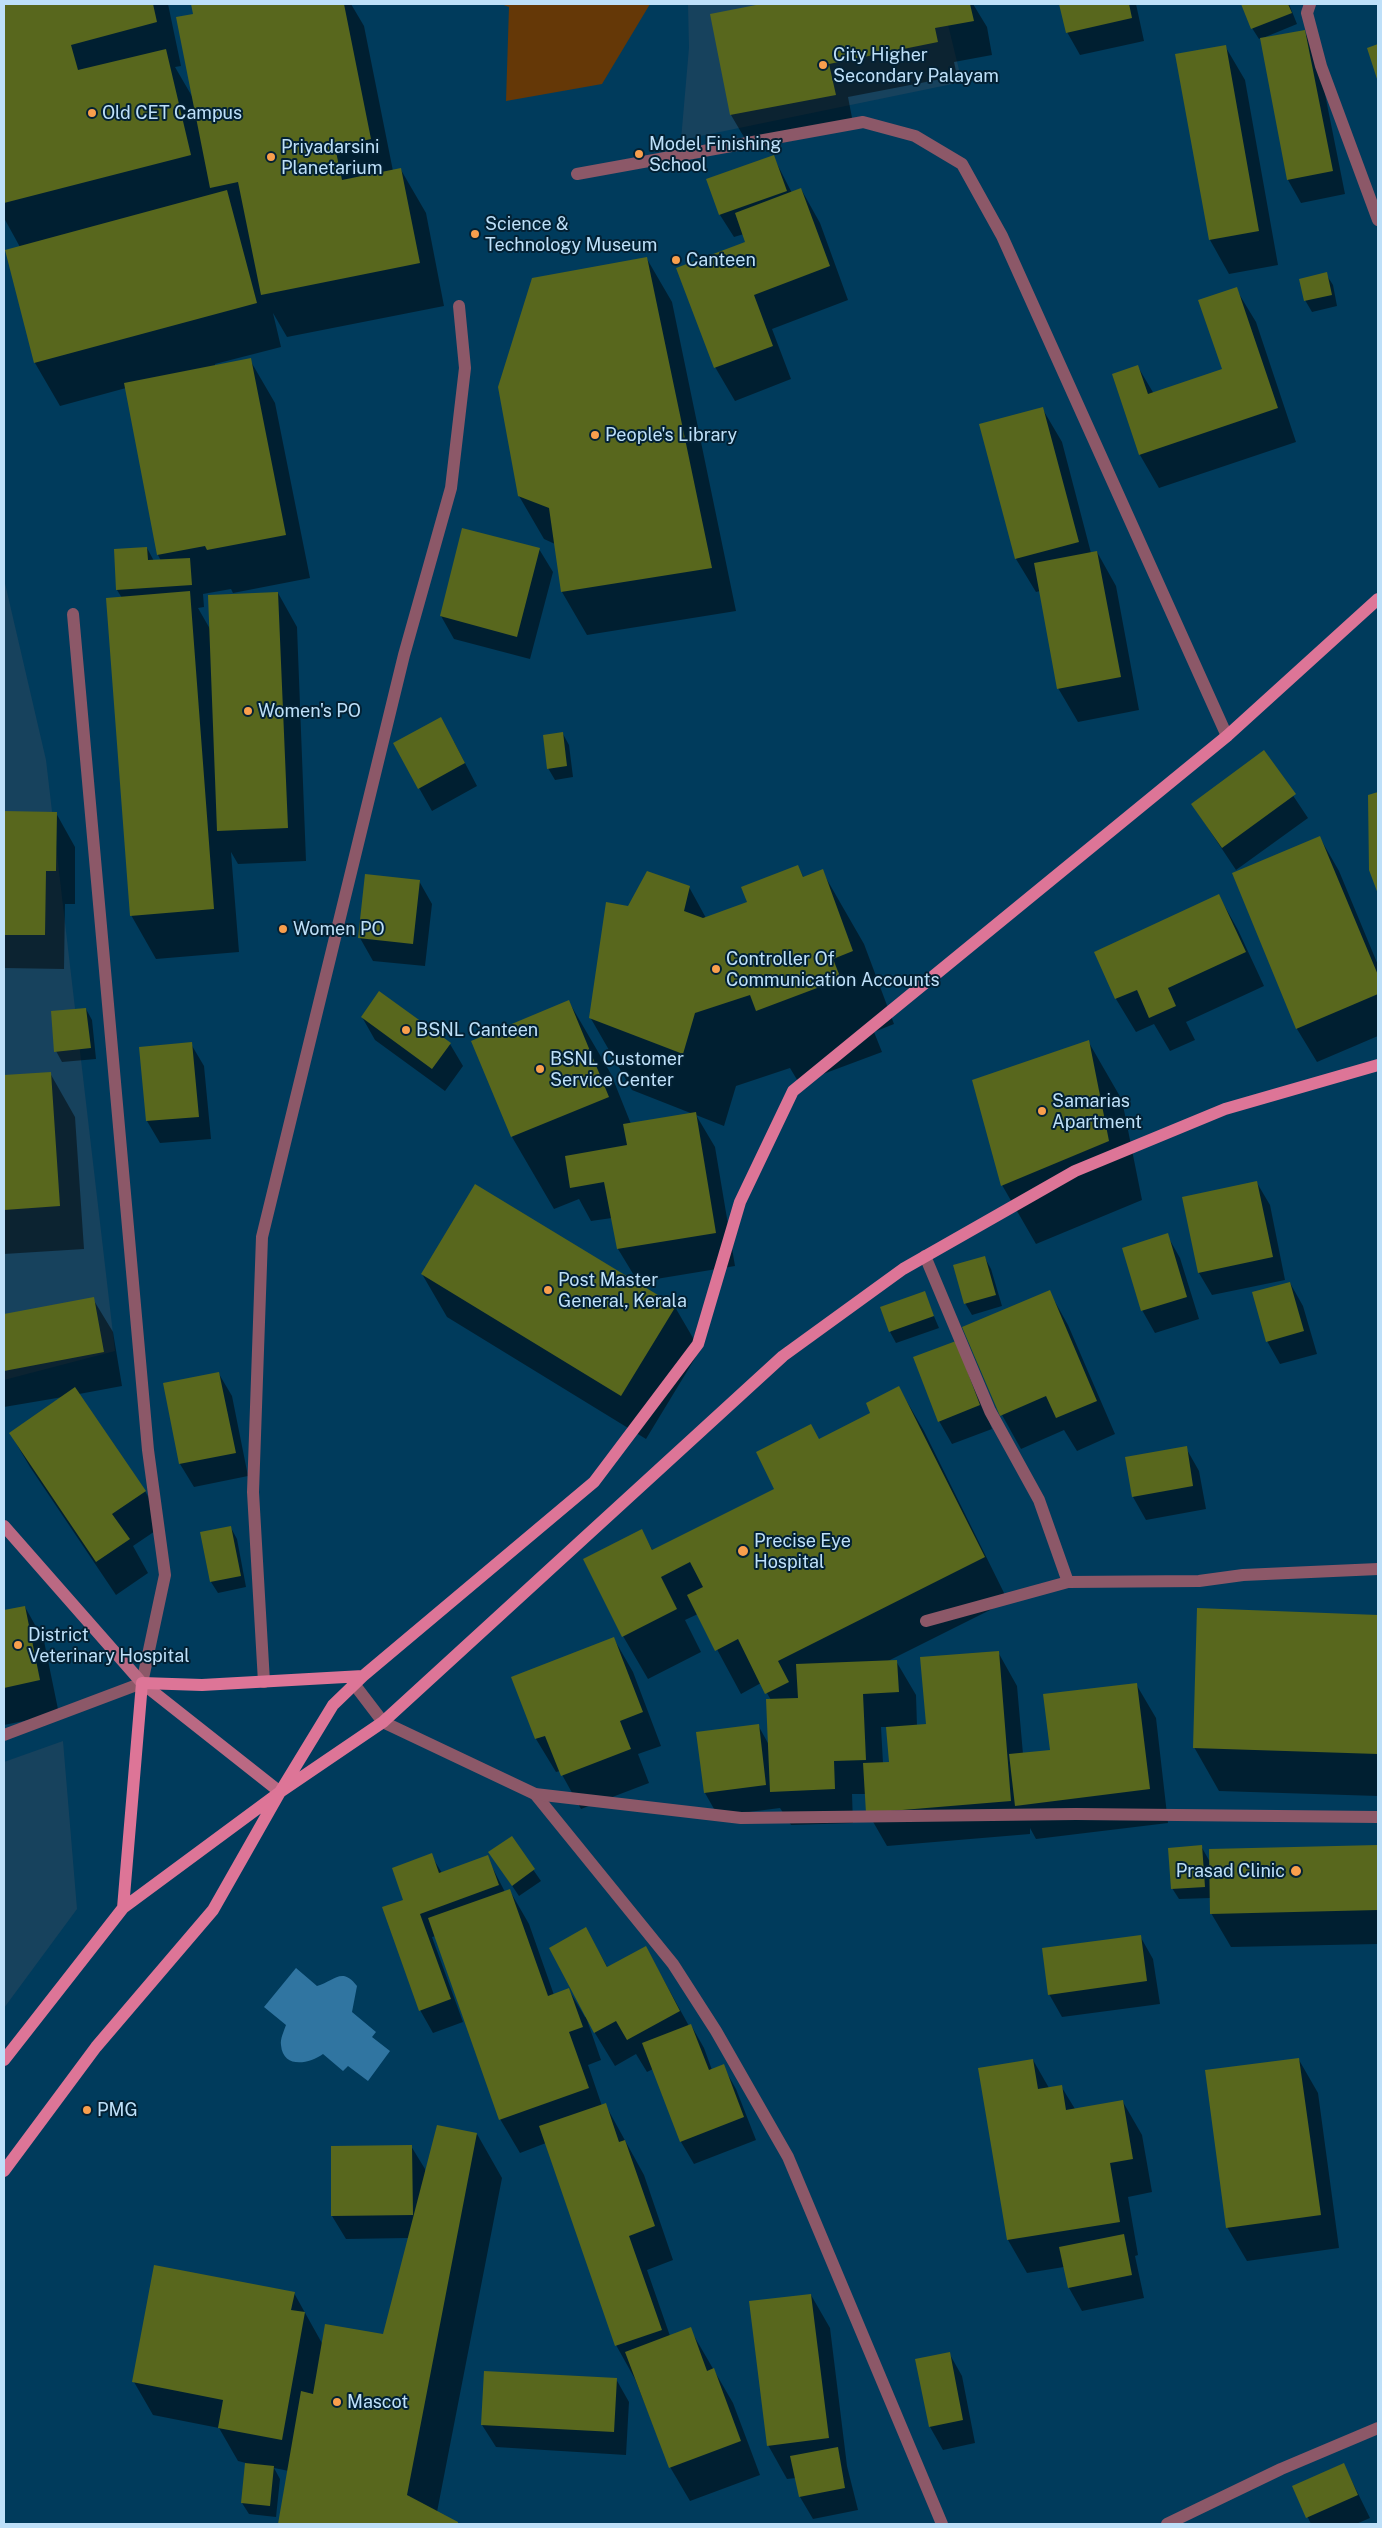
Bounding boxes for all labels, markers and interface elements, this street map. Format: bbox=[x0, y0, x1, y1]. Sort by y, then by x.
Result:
place label: City Higher Secondary Palayam bbox=[833, 44, 999, 86]
marker: City Higher Secondary Palayam bbox=[817, 59, 829, 71]
place label: Old CET Campus bbox=[102, 102, 242, 124]
marker: Old CET Campus bbox=[86, 107, 98, 119]
place label: Model Finishing School bbox=[649, 133, 782, 176]
place label: Priyadarsini Planetarium bbox=[281, 136, 382, 178]
marker: Model Finishing School bbox=[633, 148, 645, 160]
marker: Priyadarsini Planetarium bbox=[265, 151, 277, 163]
place label: Science & Technology Museum bbox=[485, 213, 657, 255]
marker: Science & Technology Museum bbox=[469, 228, 481, 240]
place label: Canteen bbox=[686, 249, 756, 271]
marker: Canteen bbox=[670, 254, 682, 266]
place label: People's Library bbox=[605, 424, 737, 446]
marker: People's Library bbox=[589, 429, 601, 441]
place label: Women's PO bbox=[258, 700, 361, 722]
marker: Women's PO bbox=[242, 705, 254, 717]
place label: Women PO bbox=[293, 918, 385, 940]
marker: Women PO bbox=[277, 923, 289, 935]
place label: Controller Of Communication Accounts bbox=[726, 948, 939, 991]
marker: Controller Of Communication Accounts bbox=[710, 963, 722, 975]
place label: BSNL Canteen bbox=[416, 1019, 538, 1041]
marker: BSNL Canteen bbox=[400, 1024, 412, 1036]
place label: BSNL Customer Service Center bbox=[550, 1048, 684, 1090]
marker: BSNL Customer Service Center bbox=[534, 1063, 546, 1075]
place label: Samarias Apartment bbox=[1052, 1090, 1142, 1132]
marker: Samarias Apartment bbox=[1036, 1105, 1048, 1117]
place label: Post Master General, Kerala bbox=[558, 1269, 687, 1312]
marker: Post Master General, Kerala bbox=[542, 1284, 554, 1296]
place label: Precise Eye Hospital bbox=[754, 1530, 851, 1572]
marker: Precise Eye Hospital bbox=[736, 1544, 750, 1558]
place label: District Veterinary Hospital bbox=[28, 1624, 190, 1666]
marker: District Veterinary Hospital bbox=[12, 1639, 24, 1651]
place label: Prasad Clinic bbox=[1176, 1860, 1285, 1882]
marker: Prasad Clinic bbox=[1289, 1864, 1303, 1878]
place label: PMG bbox=[97, 2099, 138, 2121]
marker: PMG bbox=[81, 2104, 93, 2116]
place label: Mascot bbox=[347, 2391, 408, 2413]
marker: Mascot bbox=[331, 2396, 343, 2408]

